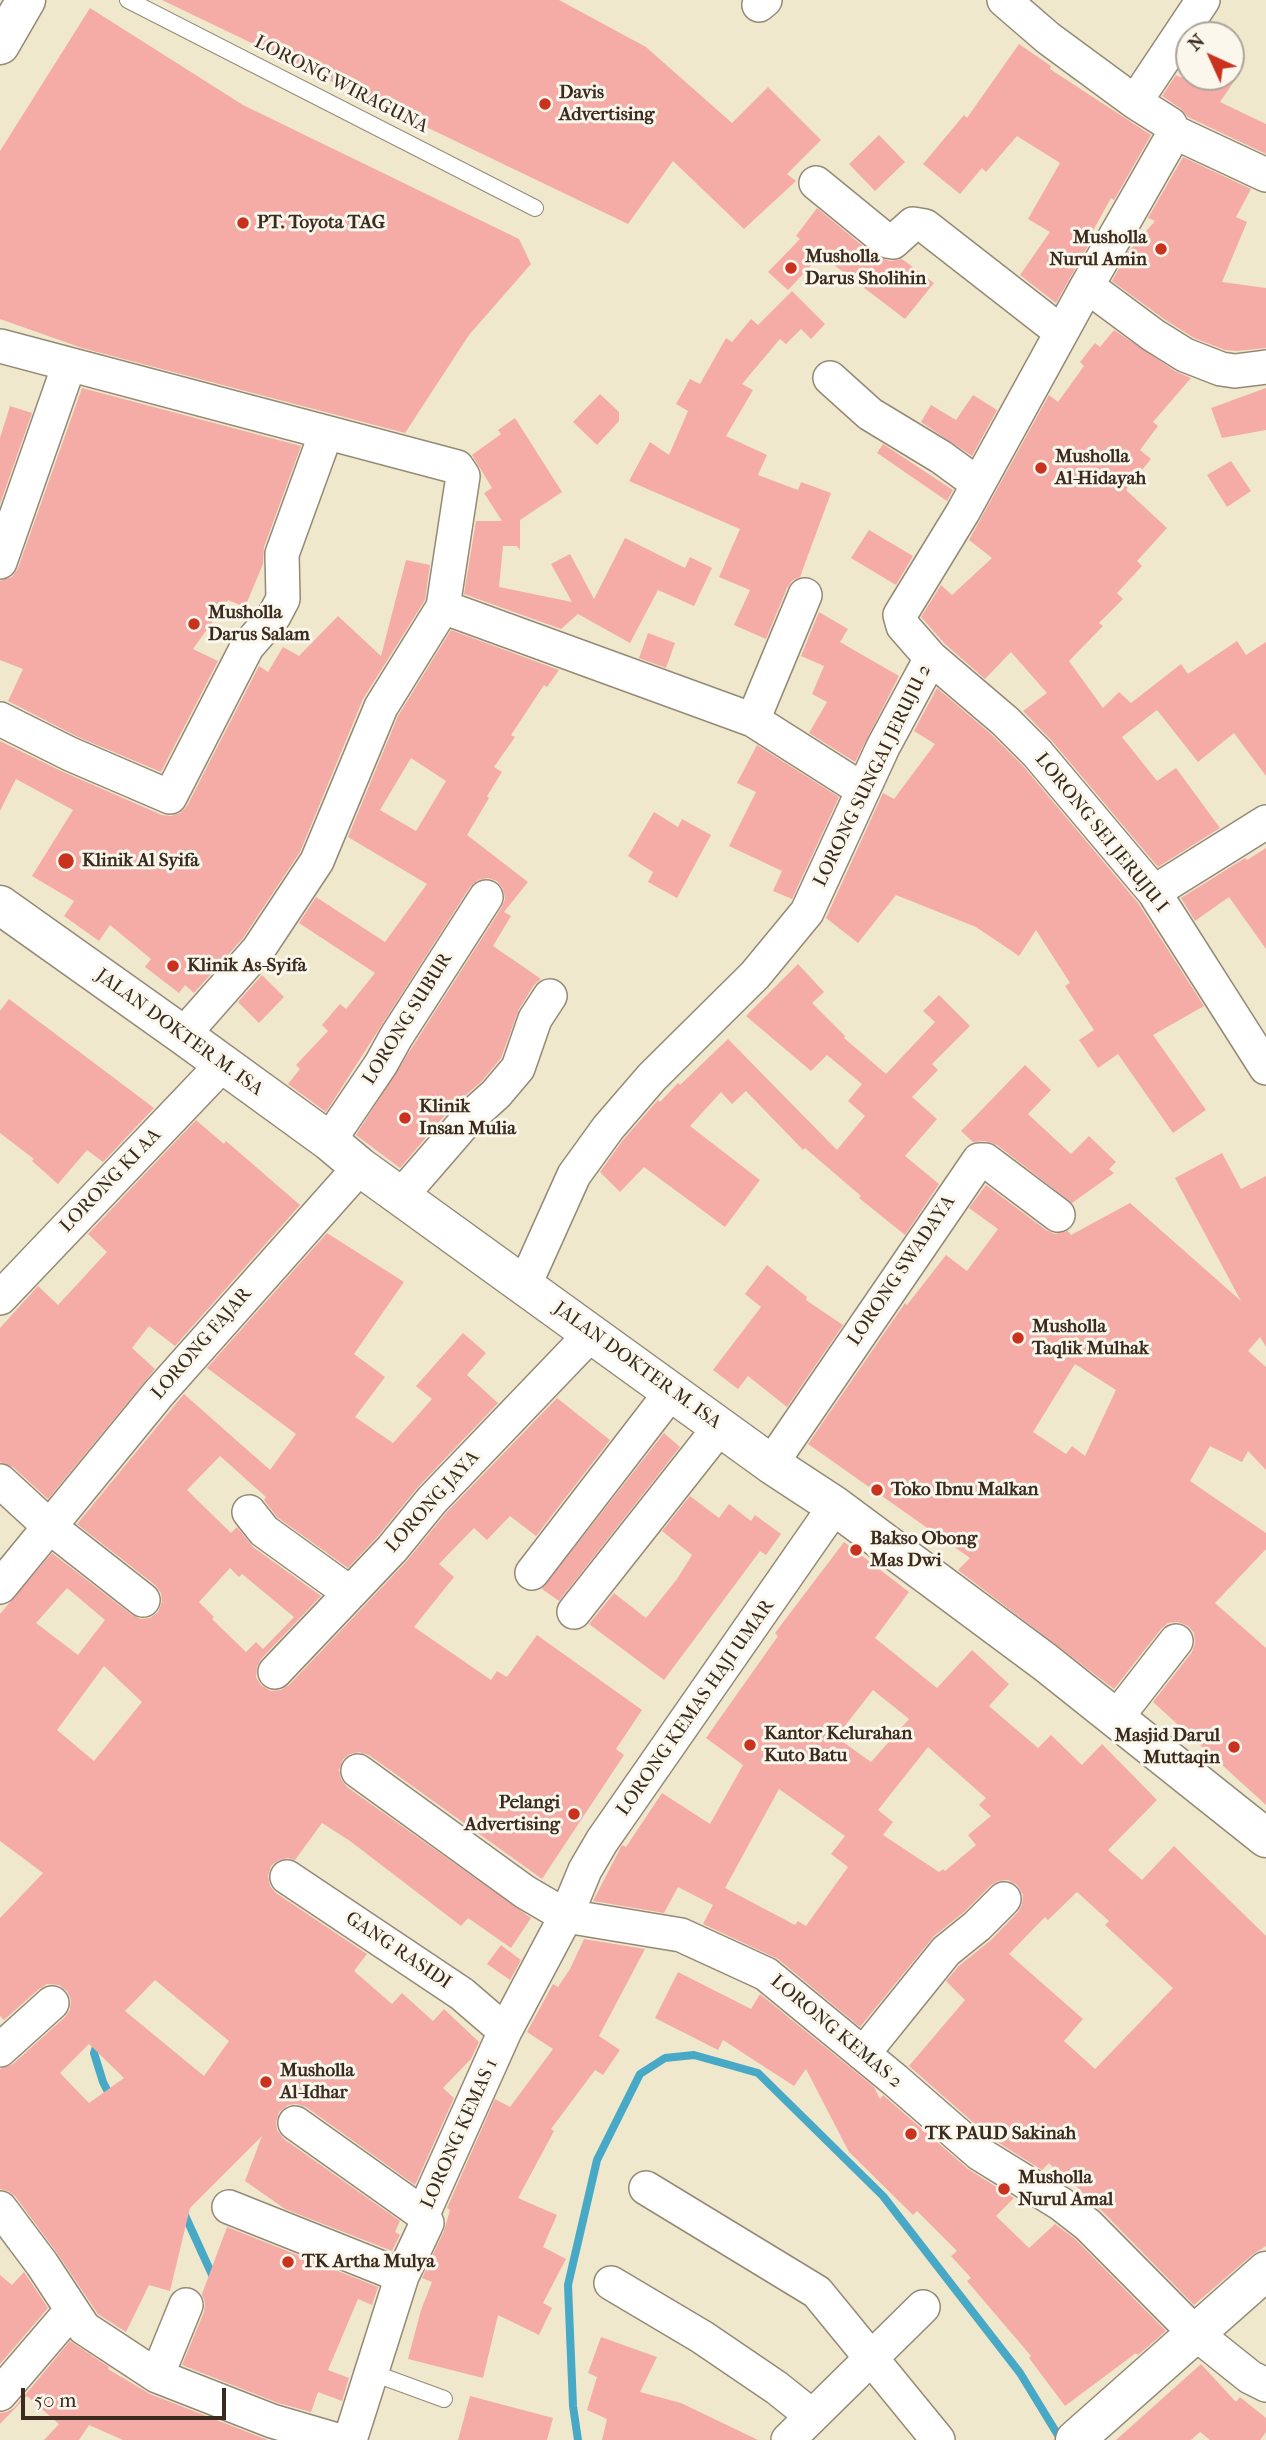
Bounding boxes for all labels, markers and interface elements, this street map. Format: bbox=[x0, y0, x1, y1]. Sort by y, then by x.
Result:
north arrow bbox=[1175, 21, 1245, 91]
text: N bbox=[1184, 30, 1209, 55]
street label: LORONG WIRAGUNA bbox=[250, 31, 432, 139]
place label: Davis Advertising bbox=[559, 82, 654, 126]
marker: Davis Advertising bbox=[537, 96, 553, 112]
place label: PT. Toyota TAG bbox=[257, 212, 385, 234]
marker: PT. Toyota TAG bbox=[235, 215, 251, 231]
place label: Musholla Nurul Amin bbox=[1049, 227, 1147, 271]
marker: Musholla Nurul Amin bbox=[1153, 241, 1169, 257]
place label: Musholla Darus Sholihin bbox=[805, 246, 926, 290]
marker: Musholla Darus Sholihin bbox=[783, 260, 799, 276]
place label: Musholla Al-Hidayah bbox=[1055, 446, 1146, 490]
marker: Musholla Al-Hidayah bbox=[1033, 460, 1049, 476]
place label: Musholla Darus Salam bbox=[208, 602, 310, 646]
marker: Musholla Darus Salam bbox=[186, 616, 202, 632]
street label: LORONG SUNGAI JERUJU 2 bbox=[809, 661, 937, 891]
street label: LORONG SEI JERUJU I bbox=[1030, 749, 1172, 917]
place label: Klinik Al Syifa bbox=[82, 850, 199, 872]
marker: Klinik Al Syifa bbox=[56, 851, 76, 871]
street label: LORONG SUBUR bbox=[358, 949, 458, 1089]
place label: Klinik As-Syifa bbox=[187, 955, 307, 977]
marker: Klinik As-Syifa bbox=[165, 958, 181, 974]
street label: JALAN DOKTER M. ISA bbox=[91, 965, 267, 1101]
place label: Klinik Insan Mulia bbox=[419, 1096, 516, 1140]
marker: Klinik Insan Mulia bbox=[397, 1110, 413, 1126]
street label: LORONG KI AA bbox=[56, 1124, 166, 1238]
street label: LORONG SWADAYA bbox=[843, 1192, 961, 1350]
street label: LORONG FAJAR bbox=[147, 1283, 257, 1405]
street label: JALAN DOKTER M. ISA bbox=[549, 1298, 725, 1434]
place label: Musholla Taqlik Mulhak bbox=[1032, 1316, 1149, 1360]
marker: Musholla Taqlik Mulhak bbox=[1010, 1330, 1026, 1346]
street label: LORONG JAYA bbox=[381, 1446, 485, 1558]
place label: Toko Ibnu Malkan bbox=[891, 1479, 1039, 1501]
marker: Toko Ibnu Malkan bbox=[869, 1482, 885, 1498]
place label: Bakso Obong Mas Dwi bbox=[870, 1528, 977, 1572]
marker: Bakso Obong Mas Dwi bbox=[848, 1542, 864, 1558]
street label: LORONG KEMAS HAJI UMAR bbox=[612, 1595, 780, 1821]
place label: Kantor Kelurahan Kuto Batu bbox=[764, 1723, 912, 1767]
place label: Masjid Darul Muttaqin bbox=[1115, 1725, 1220, 1769]
marker: Kantor Kelurahan Kuto Batu bbox=[742, 1737, 758, 1753]
marker: Masjid Darul Muttaqin bbox=[1226, 1739, 1242, 1755]
place label: Pelangi Advertising bbox=[465, 1792, 560, 1836]
marker: Pelangi Advertising bbox=[566, 1806, 582, 1822]
street label: GANG RASIDI bbox=[341, 1907, 455, 1995]
street label: LORONG KEMAS 2 bbox=[766, 1970, 906, 2094]
street label: LORONG KEMAS 1 bbox=[417, 2055, 503, 2213]
place label: Musholla Al-Idhar bbox=[280, 2060, 354, 2104]
marker: Musholla Al-Idhar bbox=[258, 2074, 274, 2090]
place label: TK PAUD Sakinah bbox=[925, 2123, 1076, 2145]
marker: TK PAUD Sakinah bbox=[903, 2126, 919, 2142]
place label: Musholla Nurul Amal bbox=[1018, 2167, 1113, 2211]
marker: Musholla Nurul Amal bbox=[996, 2181, 1012, 2197]
place label: TK Artha Mulya bbox=[302, 2251, 435, 2273]
marker: TK Artha Mulya bbox=[280, 2254, 296, 2270]
scale bar bbox=[24, 2374, 229, 2418]
text: 50 m bbox=[34, 2388, 77, 2412]

